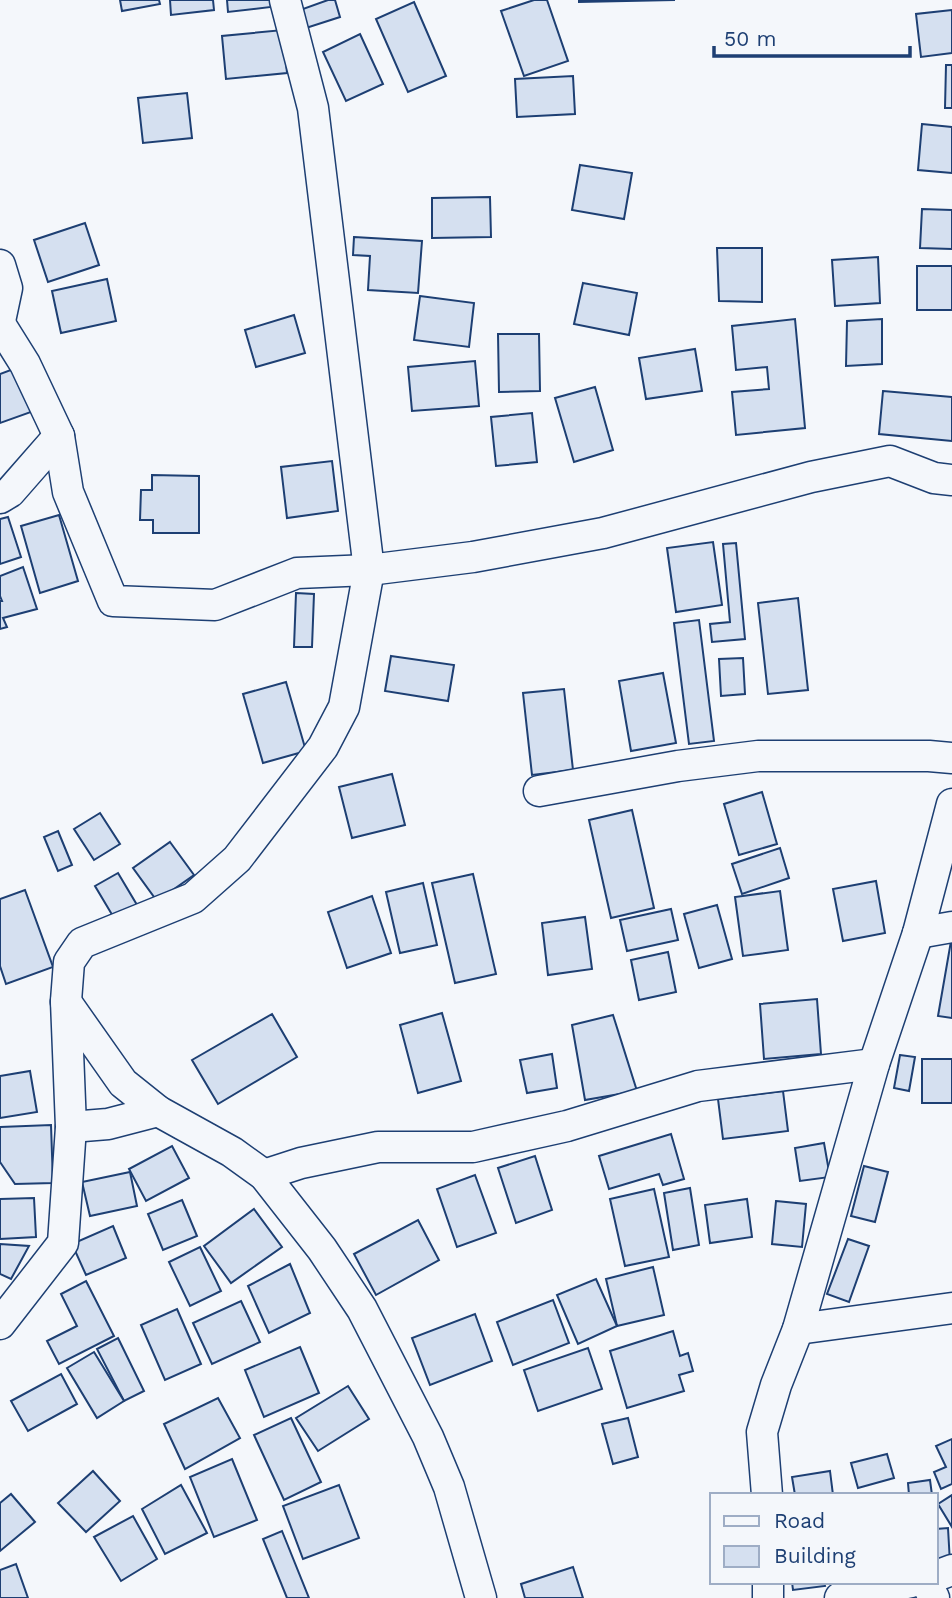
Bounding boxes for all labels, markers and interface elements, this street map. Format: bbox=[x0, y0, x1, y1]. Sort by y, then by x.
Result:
scale bar bbox=[714, 14, 910, 58]
text: 50 m bbox=[724, 26, 776, 51]
legend bbox=[710, 1493, 938, 1584]
text: Road bbox=[774, 1508, 825, 1533]
text: Building bbox=[774, 1543, 856, 1568]

